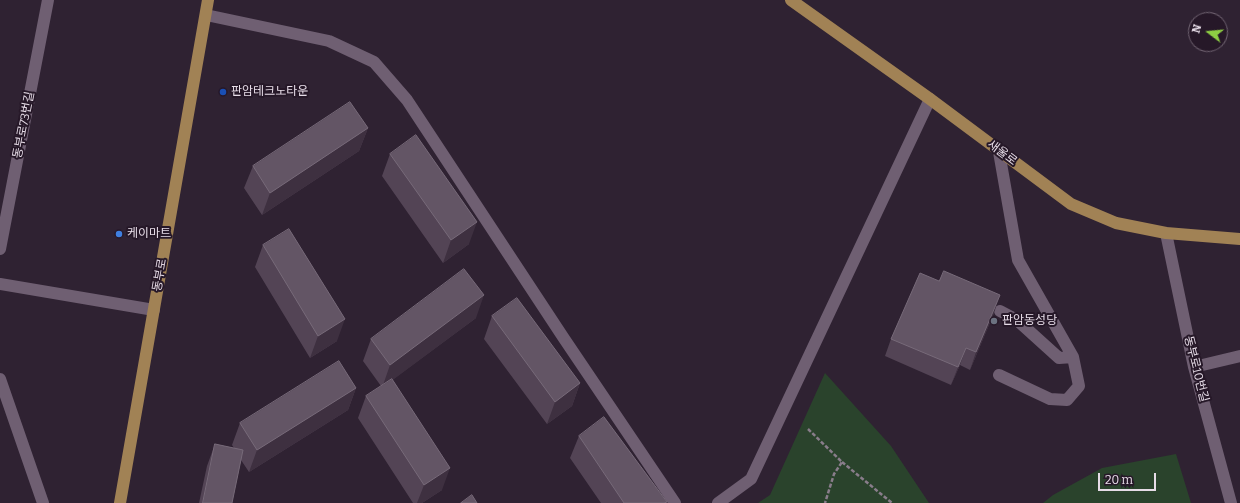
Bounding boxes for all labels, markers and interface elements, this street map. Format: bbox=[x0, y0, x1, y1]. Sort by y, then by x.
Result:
north arrow bbox=[1188, 12, 1228, 52]
text: N bbox=[1190, 23, 1204, 35]
place label: 판암테크노타운 bbox=[231, 85, 308, 99]
marker: 판암테크노타운 bbox=[218, 87, 228, 97]
street label: 동부로73번길 bbox=[10, 90, 38, 160]
street label: 새울로 bbox=[984, 137, 1020, 169]
place label: 케이마트 bbox=[127, 227, 171, 241]
marker: 케이마트 bbox=[114, 229, 124, 239]
street label: 동부로 bbox=[150, 257, 170, 293]
place label: 판암동성당 bbox=[1002, 314, 1057, 328]
marker: 판암동성당 bbox=[989, 316, 999, 326]
street label: 동부로10번길 bbox=[1181, 334, 1211, 404]
scale bar bbox=[1100, 465, 1158, 491]
text: 20 m bbox=[1105, 473, 1133, 487]

